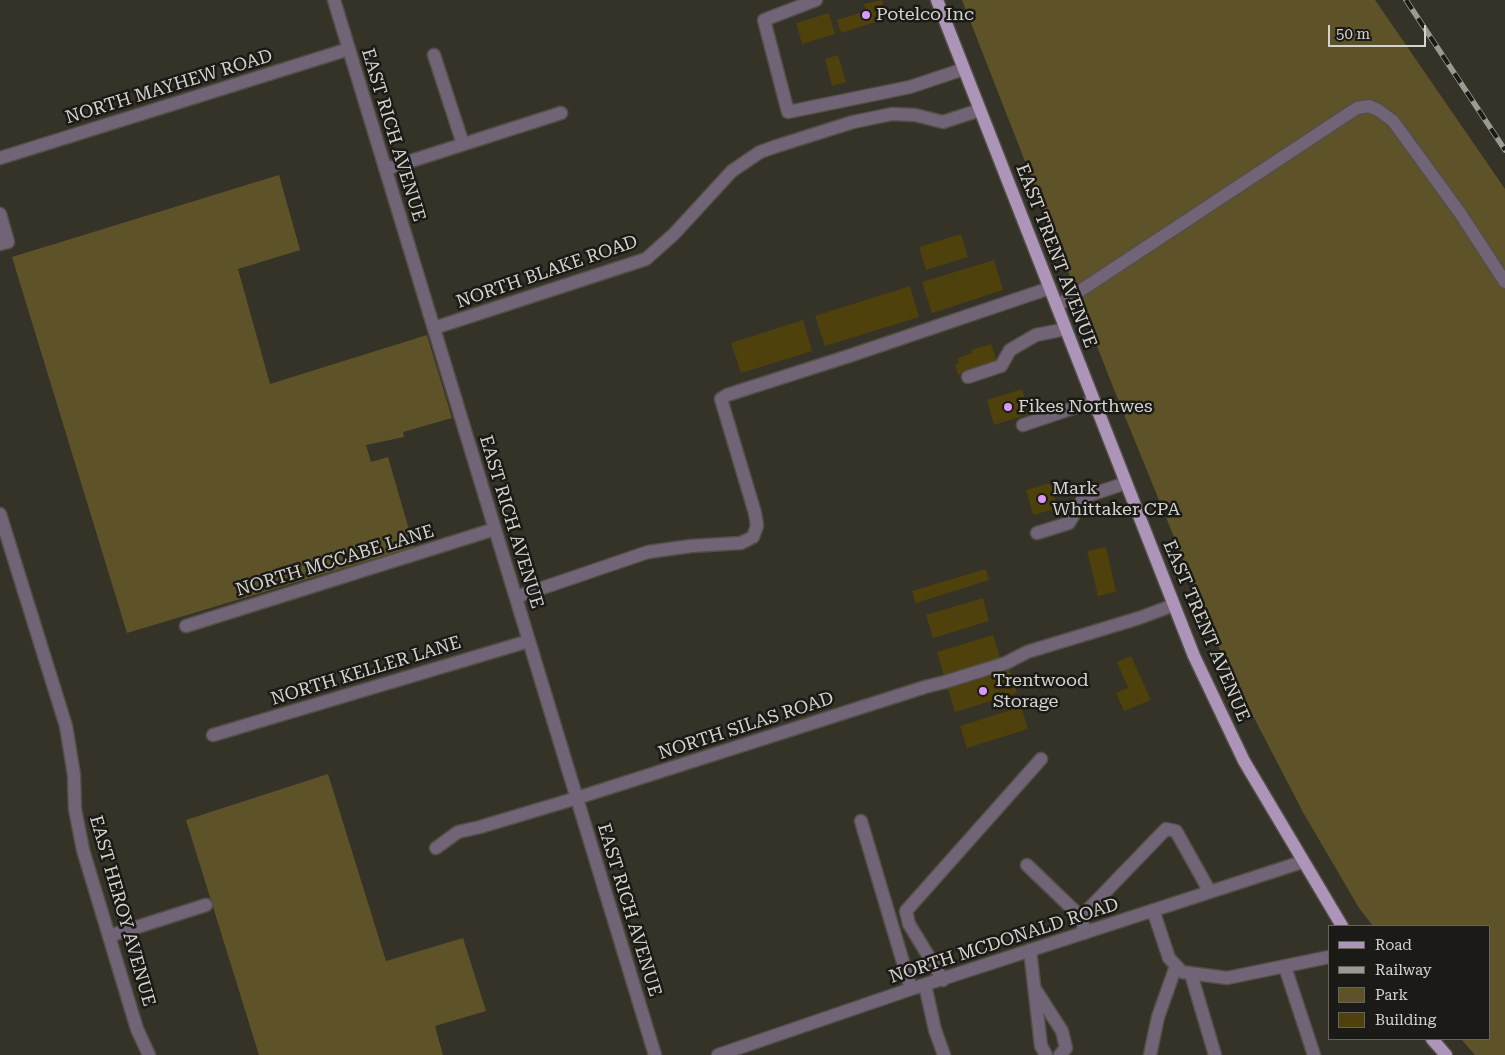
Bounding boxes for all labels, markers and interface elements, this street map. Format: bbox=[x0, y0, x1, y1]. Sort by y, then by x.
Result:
place label: Potelco Inc bbox=[876, 4, 974, 26]
marker: Potelco Inc bbox=[860, 9, 872, 21]
scale bar bbox=[1330, 15, 1428, 47]
text: 50 m bbox=[1336, 25, 1370, 43]
street label: NORTH MAYHEW ROAD bbox=[63, 45, 275, 129]
street label: EAST RICH AVENUE bbox=[356, 46, 430, 224]
street label: EAST TRENT AVENUE bbox=[1011, 161, 1101, 351]
street label: NORTH BLAKE ROAD bbox=[454, 231, 640, 313]
place label: Fikes Northwes bbox=[1018, 396, 1152, 418]
marker: Fikes Northwes bbox=[1002, 401, 1014, 413]
street label: EAST RICH AVENUE bbox=[474, 433, 548, 611]
place label: Mark Whittaker CPA bbox=[1052, 478, 1180, 520]
marker: Mark Whittaker CPA bbox=[1036, 493, 1048, 505]
street label: NORTH MCCABE LANE bbox=[233, 521, 437, 601]
street label: EAST TRENT AVENUE bbox=[1158, 537, 1254, 725]
street label: NORTH KELLER LANE bbox=[268, 632, 464, 710]
place label: Trentwood Storage bbox=[993, 670, 1089, 712]
marker: Trentwood Storage bbox=[977, 685, 989, 697]
street label: NORTH SILAS ROAD bbox=[656, 687, 836, 765]
street label: EAST HEROY AVENUE bbox=[84, 813, 160, 1009]
street label: EAST RICH AVENUE bbox=[592, 821, 666, 999]
street label: NORTH MCDONALD ROAD bbox=[887, 894, 1121, 988]
legend bbox=[1328, 925, 1490, 1040]
text: Road bbox=[1375, 936, 1412, 954]
text: Railway bbox=[1375, 961, 1432, 979]
text: Park bbox=[1375, 986, 1408, 1004]
text: Building bbox=[1375, 1011, 1436, 1029]

